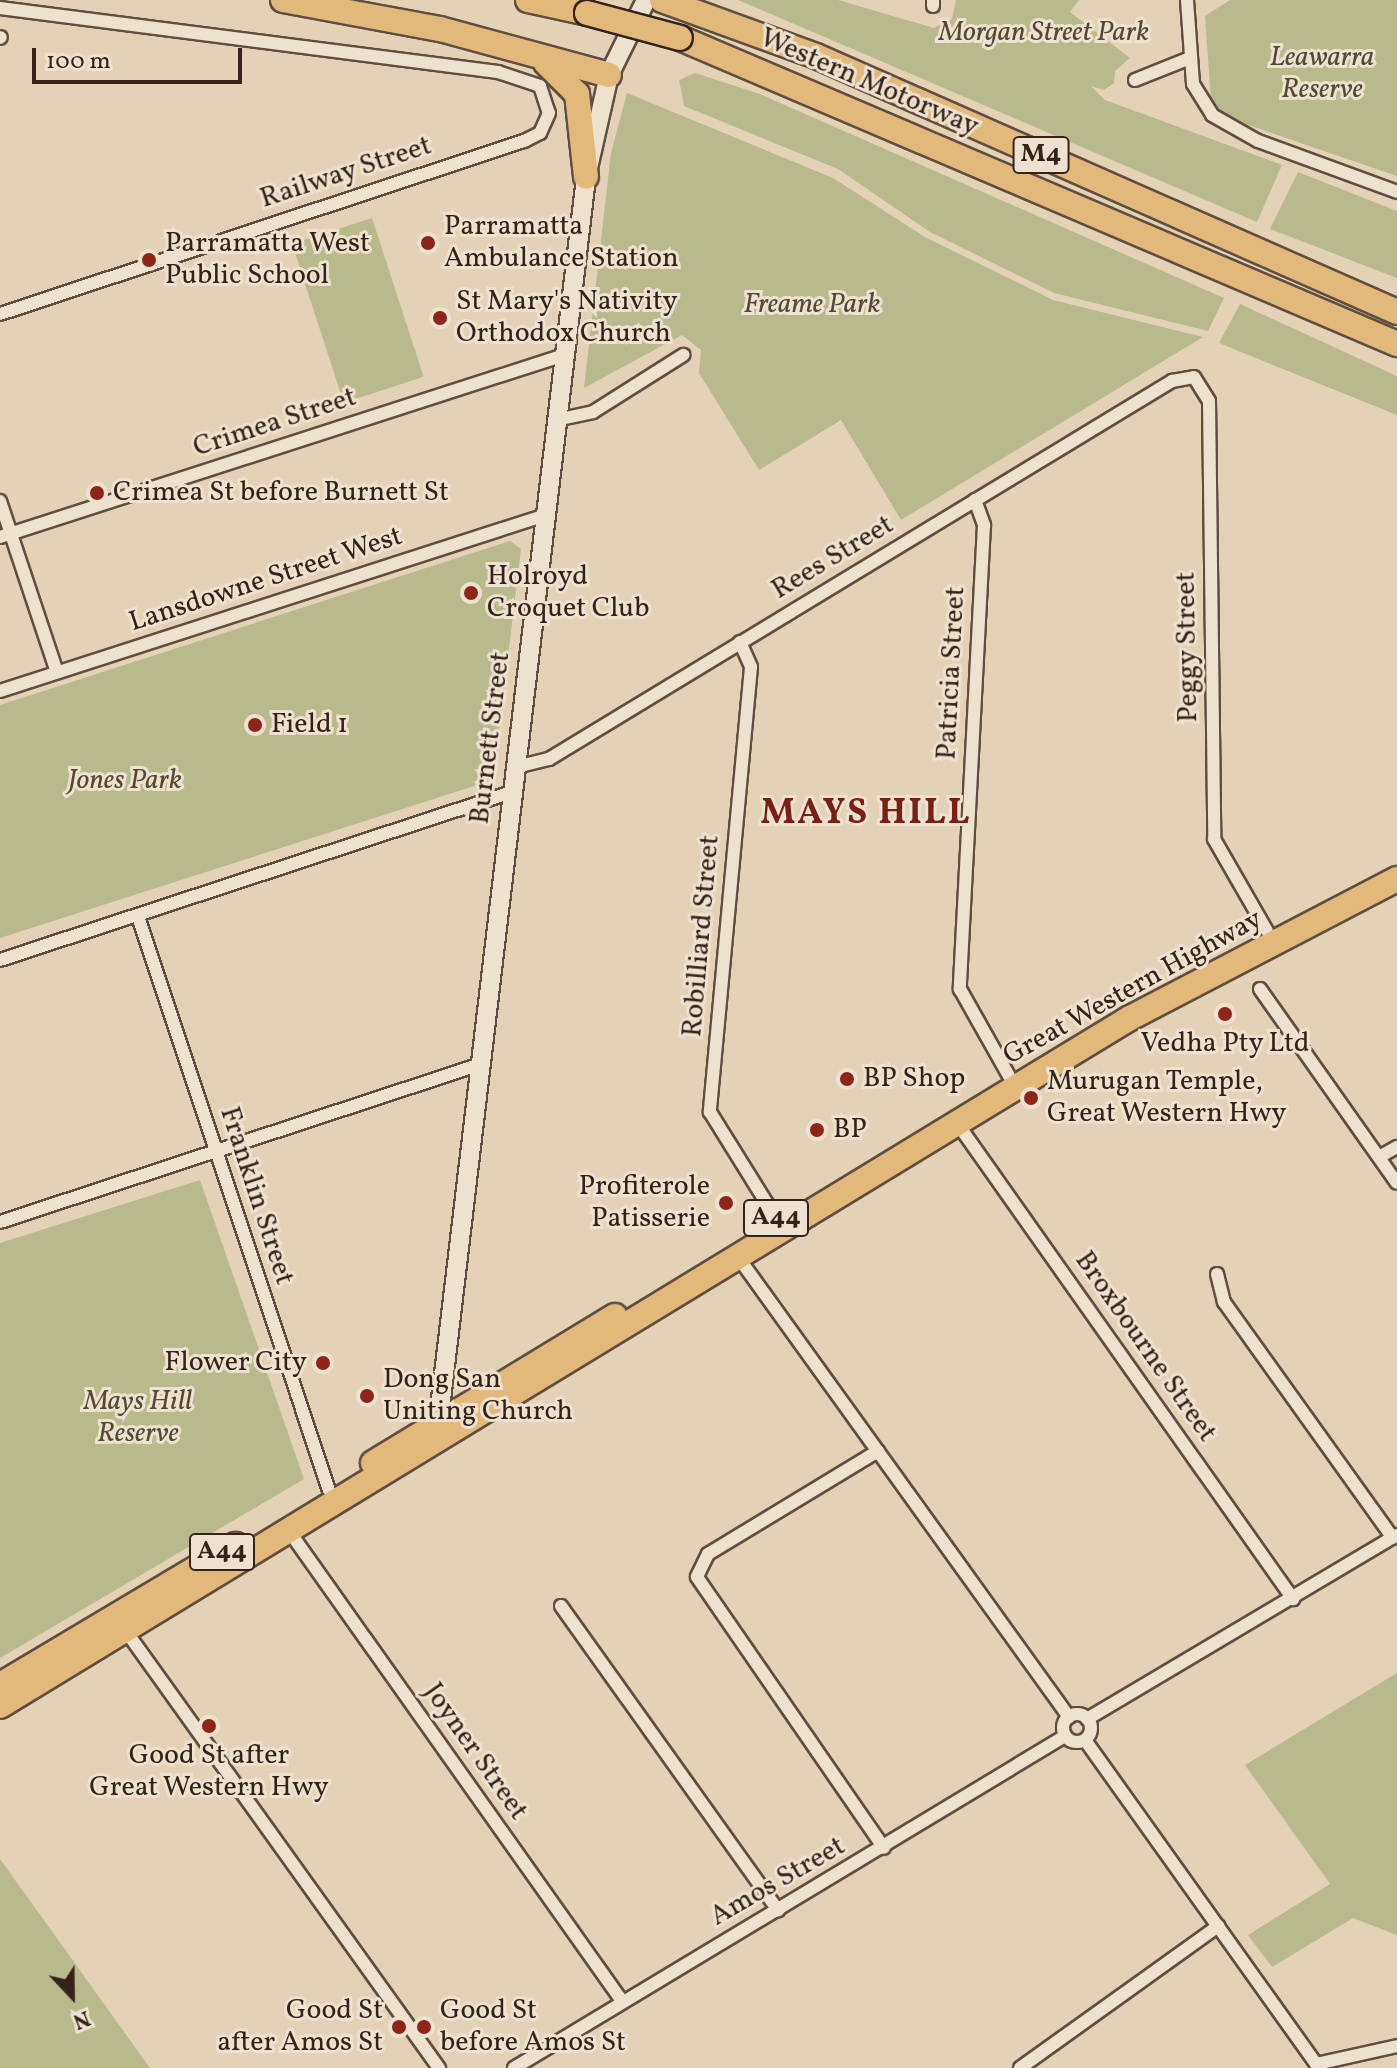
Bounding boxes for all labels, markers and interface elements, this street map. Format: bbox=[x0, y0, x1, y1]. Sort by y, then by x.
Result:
park label: Morgan Street Park bbox=[939, 16, 1149, 50]
street label: Western Motorway bbox=[755, 22, 983, 144]
scale bar bbox=[36, 32, 246, 82]
park label: Leawarra Reserve bbox=[1270, 41, 1374, 107]
text: 100 m bbox=[46, 45, 111, 79]
street label: Railway Street bbox=[256, 129, 436, 217]
road number: M4 bbox=[1011, 133, 1071, 177]
place label: Parramatta Ambulance Station bbox=[444, 210, 679, 276]
place label: Parramatta West Public School bbox=[165, 227, 371, 293]
marker: Parramatta Ambulance Station bbox=[419, 234, 437, 252]
marker: Parramatta West Public School bbox=[140, 251, 158, 269]
place label: St Mary's Nativity Orthodox Church bbox=[456, 285, 678, 351]
park label: Freame Park bbox=[743, 288, 881, 322]
marker: St Mary's Nativity Orthodox Church bbox=[431, 309, 449, 327]
street label: Crimea Street bbox=[189, 381, 361, 465]
place label: Crimea St before Burnett St bbox=[113, 476, 449, 510]
marker: Crimea St before Burnett St bbox=[88, 484, 106, 502]
street label: Rees Street bbox=[766, 509, 900, 607]
street label: Lansdowne Street West bbox=[125, 520, 407, 640]
place label: Holroyd Croquet Club bbox=[487, 560, 649, 626]
street label: Peggy Street bbox=[1170, 571, 1206, 723]
marker: Holroyd Croquet Club bbox=[462, 584, 480, 602]
street label: Patricia Street bbox=[931, 585, 973, 761]
street label: Burnett Street bbox=[464, 650, 518, 826]
place label: Field 1 bbox=[271, 708, 348, 742]
marker: Field 1 bbox=[246, 716, 264, 734]
park label: Jones Park bbox=[68, 764, 182, 798]
district label: MAYS HILL bbox=[761, 793, 971, 837]
street label: Robilliard Street bbox=[676, 834, 728, 1038]
street label: Great Western Highway bbox=[997, 903, 1269, 1073]
marker: Vedha Pty Ltd bbox=[1216, 1005, 1234, 1023]
place label: Vedha Pty Ltd bbox=[1140, 1027, 1310, 1061]
place label: BP Shop bbox=[863, 1062, 965, 1096]
place label: Murugan Temple, Great Western Hwy bbox=[1047, 1065, 1287, 1131]
marker: BP Shop bbox=[838, 1070, 856, 1088]
marker: Murugan Temple, Great Western Hwy bbox=[1022, 1089, 1040, 1107]
street label: Franklin Street bbox=[211, 1103, 301, 1289]
place label: BP bbox=[833, 1113, 867, 1147]
marker: BP bbox=[808, 1121, 826, 1139]
place label: Profiterole Patisserie bbox=[579, 1170, 710, 1236]
marker: Profiterole Patisserie bbox=[717, 1194, 735, 1212]
road number: A44 bbox=[742, 1196, 810, 1240]
street label: Broxbourne Street bbox=[1067, 1245, 1223, 1449]
place label: Flower City bbox=[165, 1346, 307, 1380]
marker: Flower City bbox=[314, 1354, 332, 1372]
place label: Dong San Uniting Church bbox=[383, 1363, 573, 1429]
park label: Mays Hill Reserve bbox=[84, 1385, 192, 1451]
marker: Dong San Uniting Church bbox=[358, 1387, 376, 1405]
road number: A44 bbox=[188, 1530, 256, 1574]
street label: Joyner Street bbox=[415, 1677, 535, 1827]
marker: Good St after Great Western Hwy bbox=[200, 1717, 218, 1735]
place label: Good St after Great Western Hwy bbox=[89, 1739, 329, 1805]
street label: Amos Street bbox=[704, 1830, 852, 1934]
north arrow bbox=[32, 1956, 112, 2036]
place label: Good St after Amos St bbox=[217, 1994, 383, 2060]
place label: Good St before Amos St bbox=[440, 1994, 626, 2060]
text: N bbox=[68, 2001, 94, 2036]
marker: Good St after Amos St bbox=[390, 2018, 408, 2036]
marker: Good St before Amos St bbox=[415, 2018, 433, 2036]

